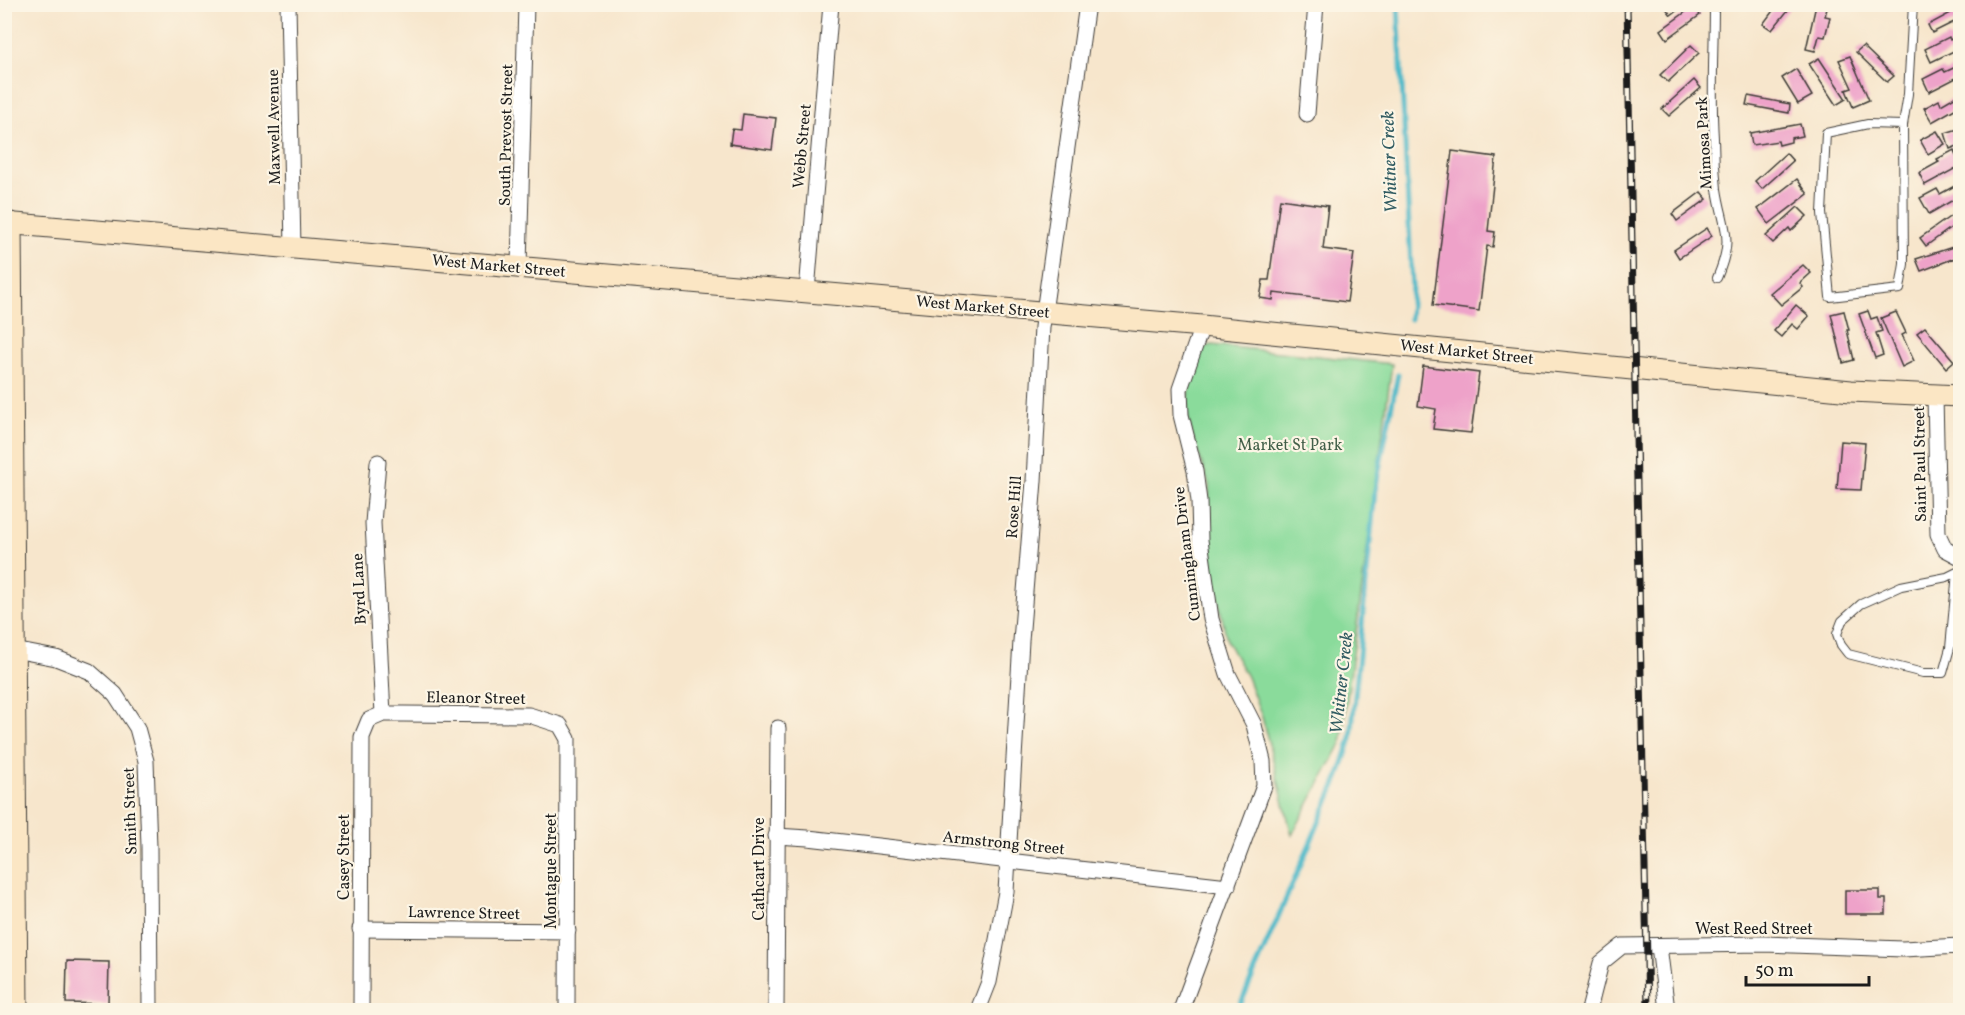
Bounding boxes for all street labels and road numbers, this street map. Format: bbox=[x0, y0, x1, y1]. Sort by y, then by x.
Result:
street label: South Prevost Street bbox=[495, 63, 519, 206]
street label: Maxwell Avenue bbox=[263, 69, 287, 185]
street label: Mimosa Park bbox=[1692, 96, 1718, 190]
street label: Webb Street bbox=[788, 103, 818, 189]
street label: West Market Street bbox=[431, 250, 567, 284]
street label: West Market Street bbox=[915, 291, 1051, 325]
street label: West Market Street bbox=[1399, 335, 1535, 371]
street label: Saint Paul Street bbox=[1909, 405, 1933, 522]
street label: Rose Hill bbox=[1002, 475, 1028, 539]
street label: Cunningham Drive bbox=[1169, 485, 1207, 622]
street label: Byrd Lane bbox=[347, 553, 373, 625]
street label: Eleanor Street bbox=[426, 687, 526, 711]
street label: Smith Street bbox=[118, 766, 144, 855]
street label: Montague Street bbox=[541, 813, 563, 929]
street label: Casey Street bbox=[334, 814, 356, 900]
street label: Cathcart Drive bbox=[749, 817, 771, 921]
street label: Armstrong Street bbox=[942, 827, 1066, 861]
street label: Lawrence Street bbox=[408, 902, 521, 926]
street label: West Reed Street bbox=[1695, 919, 1813, 941]

